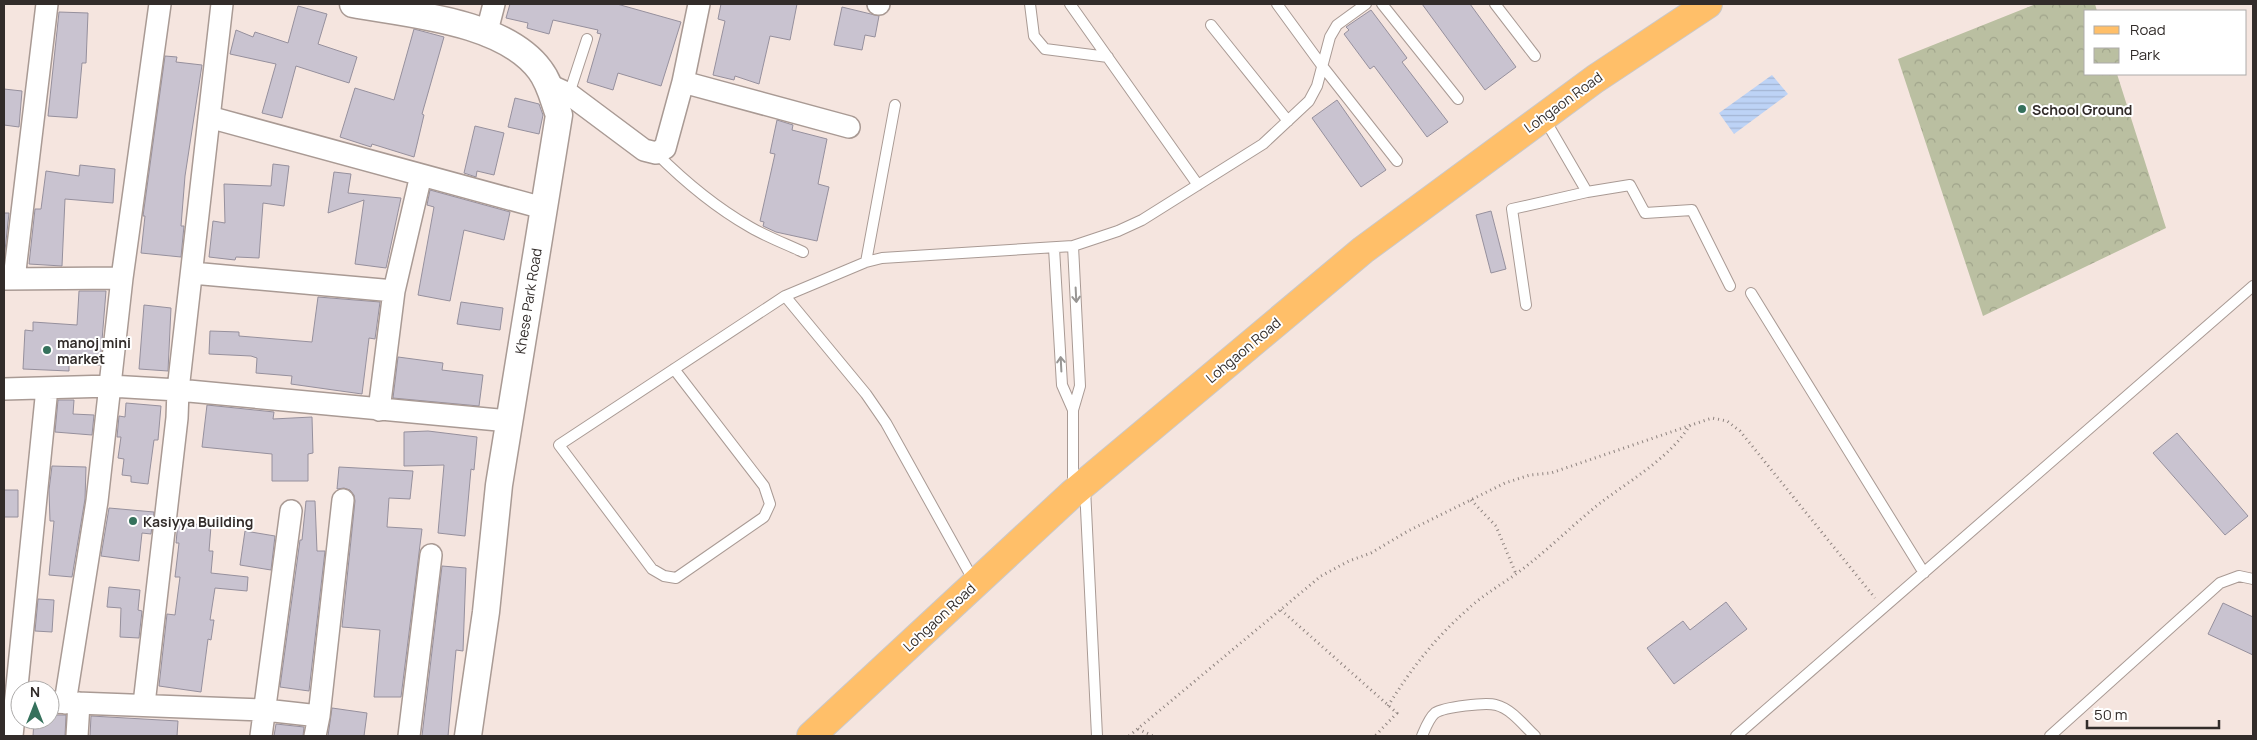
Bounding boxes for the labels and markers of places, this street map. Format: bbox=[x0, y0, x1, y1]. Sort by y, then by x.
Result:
place label: School Ground bbox=[2032, 100, 2132, 119]
marker: School Ground bbox=[2016, 103, 2028, 115]
place label: manoj mini market bbox=[57, 333, 131, 368]
marker: manoj mini market bbox=[41, 344, 53, 356]
place label: Kasiyya Building bbox=[143, 512, 253, 531]
marker: Kasiyya Building bbox=[127, 515, 139, 527]

